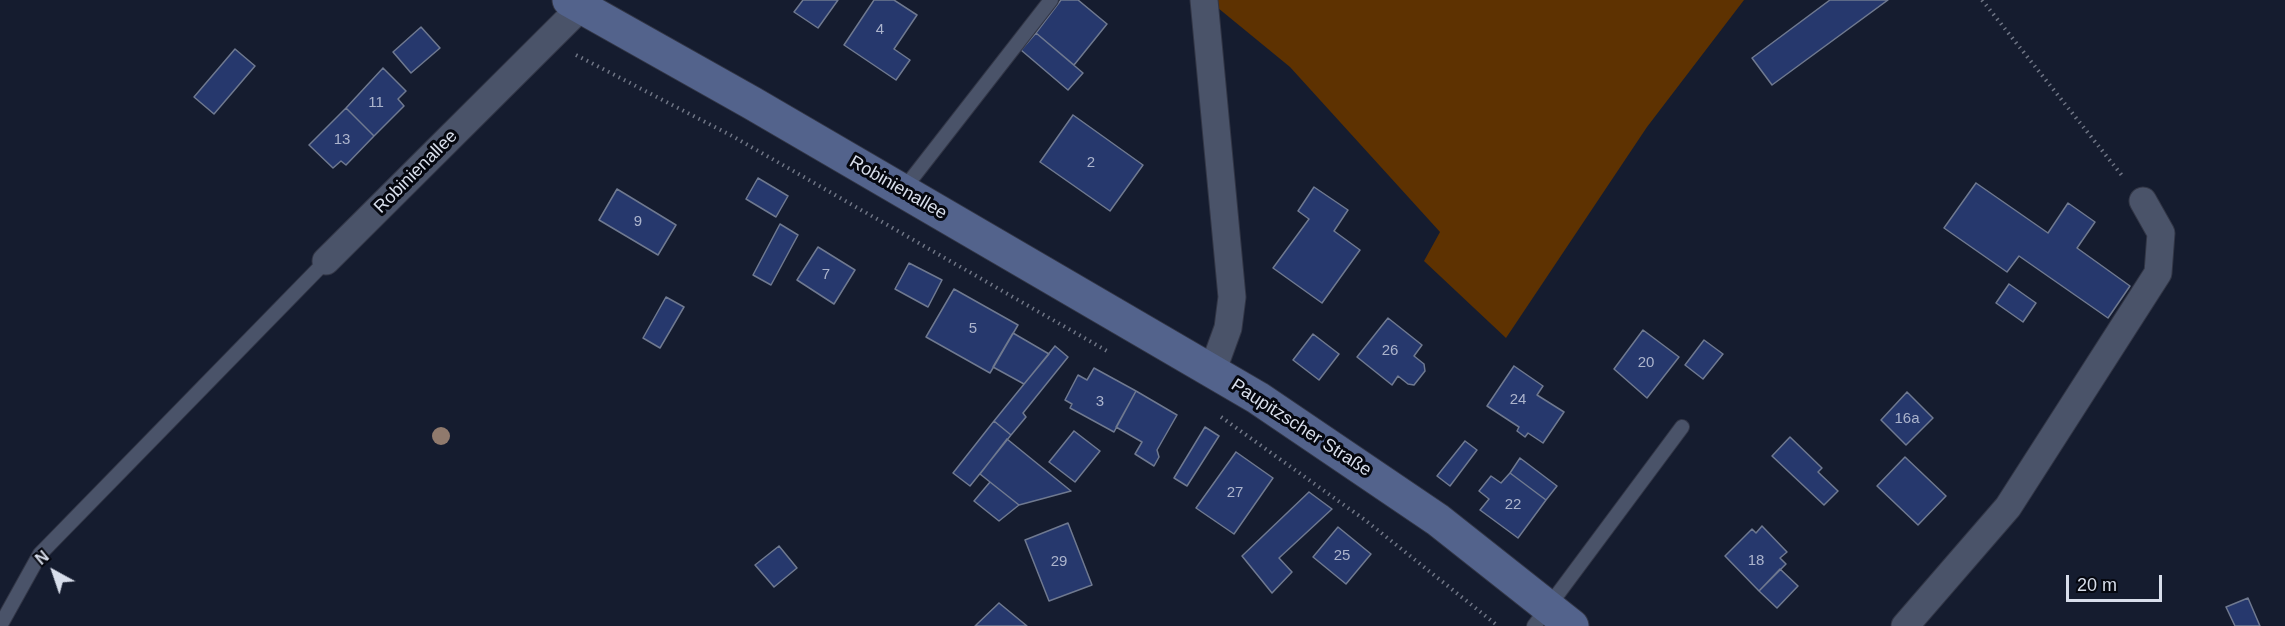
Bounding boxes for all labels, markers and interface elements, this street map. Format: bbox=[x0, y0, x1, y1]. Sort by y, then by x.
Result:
house number: 4 bbox=[876, 21, 884, 39]
house number: 11 bbox=[368, 94, 384, 112]
street label: Robinienallee bbox=[370, 126, 462, 218]
house number: 13 bbox=[334, 131, 350, 149]
street label: Robinienallee bbox=[845, 151, 951, 225]
house number: 2 bbox=[1087, 154, 1095, 172]
house number: 9 bbox=[634, 213, 642, 231]
house number: 7 bbox=[822, 266, 830, 284]
house number: 5 bbox=[969, 320, 977, 338]
house number: 26 bbox=[1382, 342, 1398, 360]
house number: 20 bbox=[1638, 354, 1654, 372]
street label: Paupitzscher Straße bbox=[1227, 375, 1375, 481]
house number: 24 bbox=[1510, 391, 1526, 409]
house number: 3 bbox=[1096, 393, 1104, 411]
house number: 16a bbox=[1894, 410, 1920, 428]
house number: 27 bbox=[1227, 484, 1243, 502]
house number: 22 bbox=[1505, 496, 1521, 514]
north arrow bbox=[24, 542, 84, 602]
house number: 25 bbox=[1334, 547, 1350, 565]
text: N bbox=[32, 548, 52, 568]
house number: 18 bbox=[1748, 552, 1764, 570]
house number: 29 bbox=[1051, 553, 1067, 571]
scale bar bbox=[2069, 563, 2165, 601]
text: 20 m bbox=[2077, 575, 2117, 595]

